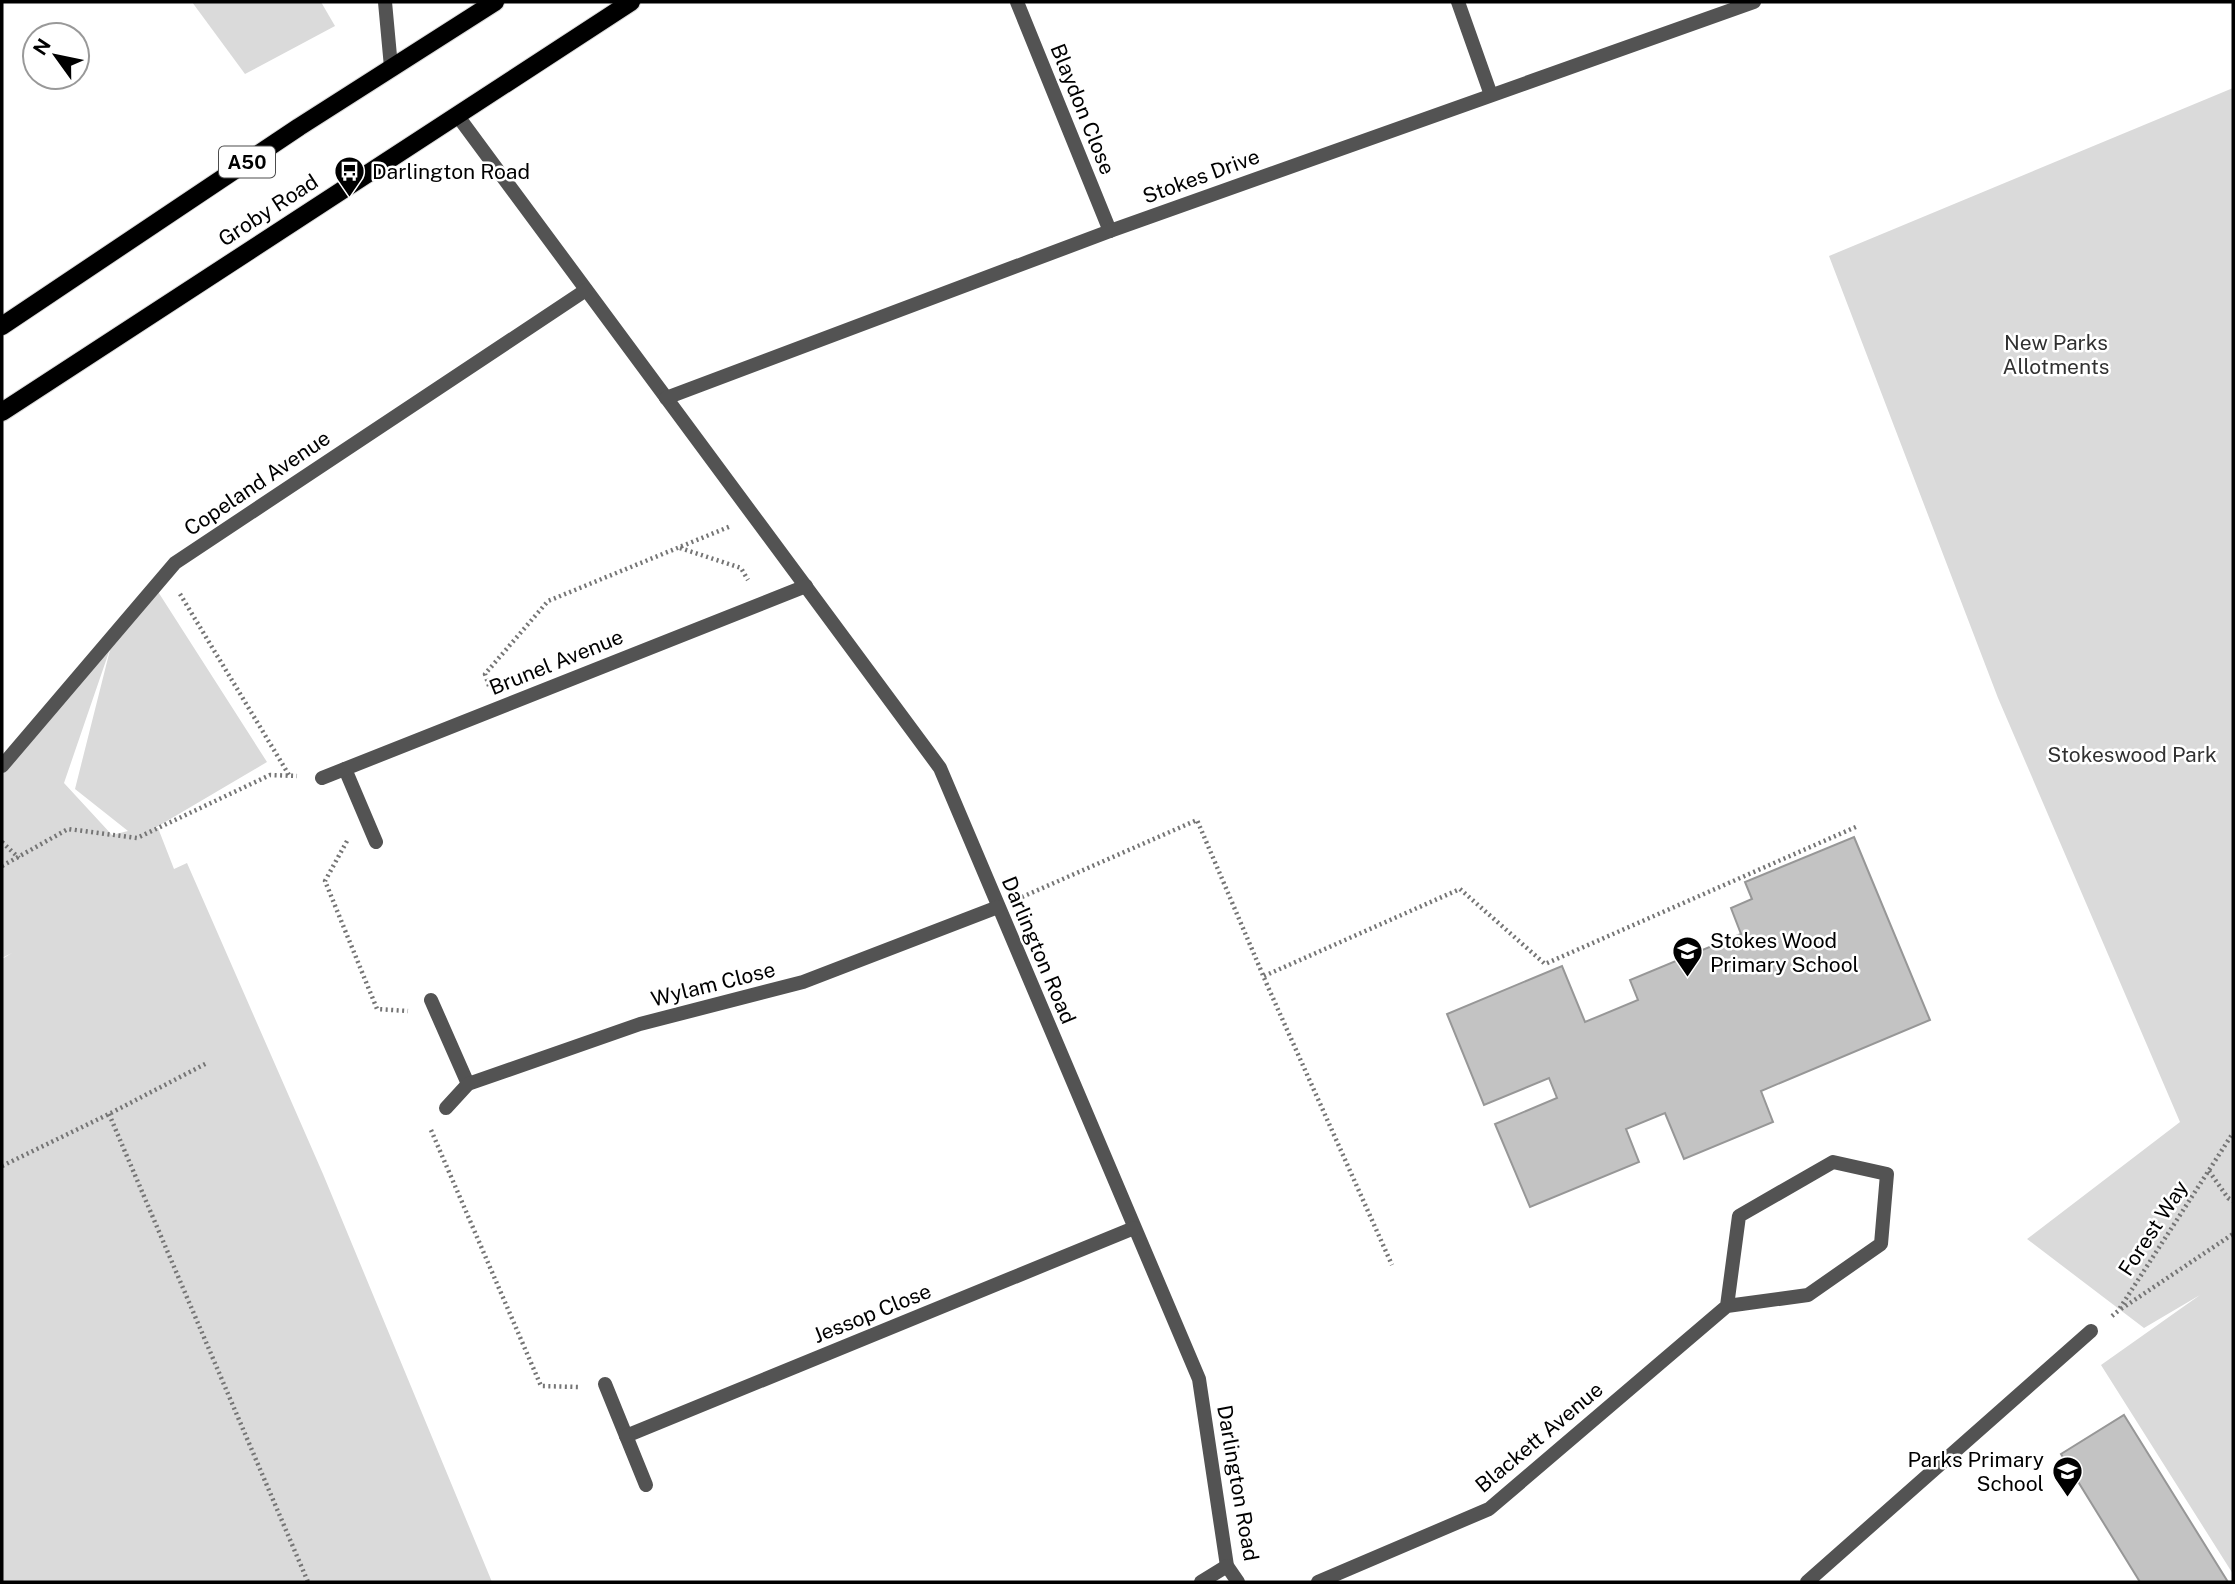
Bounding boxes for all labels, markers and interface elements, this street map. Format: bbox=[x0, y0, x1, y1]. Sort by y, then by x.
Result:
north arrow bbox=[21, 21, 91, 91]
text: N bbox=[28, 35, 55, 59]
street label: Blaydon Close bbox=[1045, 40, 1121, 178]
street label: Stokes Drive bbox=[1139, 143, 1263, 209]
road number: A50 bbox=[219, 146, 275, 178]
bus stop icon: Darlington Road bbox=[332, 154, 366, 198]
place label: Darlington Road bbox=[372, 159, 530, 184]
street label: Groby Road bbox=[214, 169, 322, 251]
park label: New Parks Allotments bbox=[2003, 330, 2109, 379]
street label: Copeland Avenue bbox=[179, 425, 335, 541]
street label: Brunel Avenue bbox=[485, 624, 627, 700]
park label: Stokeswood Park bbox=[2047, 742, 2217, 767]
street label: Darlington Road bbox=[997, 872, 1081, 1028]
place label: Stokes Wood Primary School bbox=[1710, 928, 1859, 977]
school or university icon: Stokes Wood Primary School bbox=[1670, 935, 1704, 979]
street label: Wylam Close bbox=[648, 957, 778, 1011]
street label: Forest Way bbox=[2113, 1176, 2193, 1280]
street label: Jessop Close bbox=[809, 1278, 935, 1348]
street label: Blackett Avenue bbox=[1470, 1376, 1608, 1498]
street label: Darlington Road bbox=[1212, 1403, 1264, 1563]
place label: Parks Primary School bbox=[1907, 1447, 2044, 1496]
school or university icon: Parks Primary School bbox=[2050, 1454, 2084, 1498]

